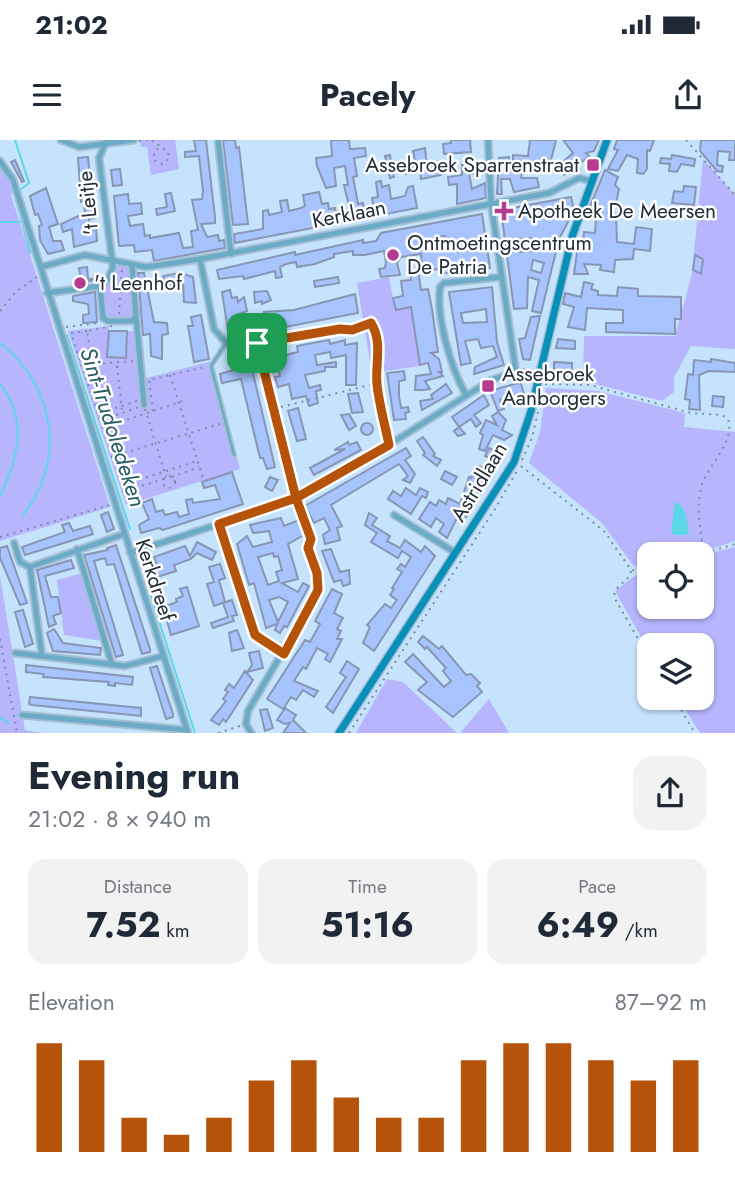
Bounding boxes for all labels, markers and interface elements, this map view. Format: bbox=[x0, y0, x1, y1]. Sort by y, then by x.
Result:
text: 21:02 bbox=[35, 6, 108, 44]
text: Pacely bbox=[320, 72, 415, 118]
icon: menu bbox=[28, 76, 66, 114]
icon: share bbox=[669, 76, 707, 114]
place label: Assebroek Sparrenstraat bbox=[365, 150, 579, 180]
marker: Assebroek Sparrenstraat bbox=[585, 157, 601, 173]
street label: 't Leitje bbox=[70, 169, 106, 236]
street label: Kerklaan bbox=[310, 192, 388, 236]
place label: Apotheek De Meersen bbox=[518, 196, 716, 226]
marker: Apotheek De Meersen bbox=[496, 203, 512, 219]
place label: Ontmoetingscentrum De Patria bbox=[407, 228, 592, 282]
marker: Ontmoetingscentrum De Patria bbox=[385, 247, 401, 263]
place label: 't Leenhof bbox=[94, 268, 183, 298]
marker: 't Leenhof bbox=[72, 275, 88, 291]
pin bbox=[227, 313, 287, 373]
icon: arrive bbox=[238, 324, 276, 362]
water label: Sint-Trudoledeken bbox=[71, 343, 155, 511]
place label: Assebroek Aanborgers bbox=[502, 359, 606, 413]
marker: Assebroek Aanborgers bbox=[480, 378, 496, 394]
street label: Astridlaan bbox=[443, 437, 515, 527]
street label: Kerkdreef bbox=[128, 535, 183, 626]
map controls bbox=[637, 542, 714, 710]
button: locate bbox=[637, 542, 714, 619]
button: layers bbox=[637, 633, 714, 710]
text: Evening run bbox=[28, 748, 240, 803]
button: share bbox=[633, 756, 707, 830]
text: 21:02 · 8 × 940 m bbox=[28, 802, 211, 836]
text: Distance bbox=[104, 873, 172, 900]
text: Time bbox=[348, 873, 387, 900]
text: Pace bbox=[578, 873, 616, 900]
text: 7.52 bbox=[86, 900, 161, 950]
text: 51:16 bbox=[321, 900, 414, 950]
text: 6:49 bbox=[537, 900, 619, 950]
text: km bbox=[161, 917, 189, 944]
text: /km bbox=[619, 917, 658, 944]
text: Elevation bbox=[28, 985, 115, 1019]
text: 87–92 m bbox=[615, 985, 707, 1019]

